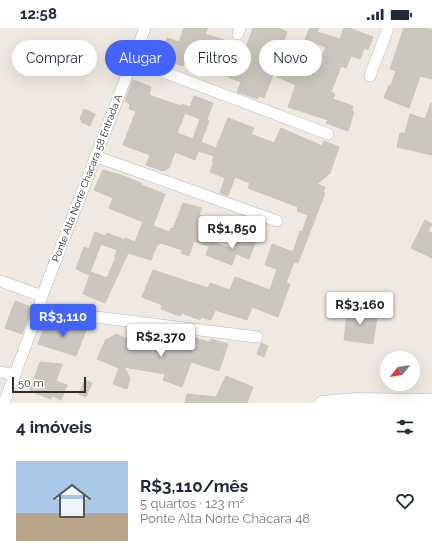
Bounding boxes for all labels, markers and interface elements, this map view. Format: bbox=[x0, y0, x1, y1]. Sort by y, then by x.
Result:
text: 12:58 bbox=[20, 5, 57, 23]
chip: Comprar bbox=[12, 40, 97, 76]
chip: Alugar bbox=[105, 40, 176, 76]
chip: Filtros bbox=[184, 40, 251, 76]
chip: Novo bbox=[259, 40, 322, 76]
street label: Ponte Alta Norte Chácara 58 Entrada A bbox=[50, 93, 124, 263]
pin: R$1,850 bbox=[195, 216, 269, 250]
text: R$1,850 bbox=[207, 221, 257, 236]
pin: R$3,160 bbox=[323, 292, 397, 326]
text: R$3,160 bbox=[335, 297, 385, 312]
pin: R$3,110 bbox=[26, 304, 100, 338]
text: R$3,110 bbox=[39, 309, 87, 324]
pin: R$2,370 bbox=[124, 324, 198, 358]
text: R$2,370 bbox=[136, 329, 186, 344]
north arrow bbox=[380, 351, 420, 391]
map controls bbox=[380, 351, 420, 391]
scale bar bbox=[12, 375, 86, 394]
text: 50 m bbox=[18, 377, 44, 390]
icon: filters bbox=[394, 416, 416, 438]
text: 4 imóveis bbox=[16, 417, 92, 437]
text: R$3,110/mês bbox=[140, 476, 248, 496]
icon: home bbox=[48, 477, 96, 525]
icon: heart bbox=[394, 490, 416, 512]
text: 5 quartos · 123 m² bbox=[140, 496, 245, 511]
text: Ponte Alta Norte Chácara 48 bbox=[140, 511, 310, 526]

